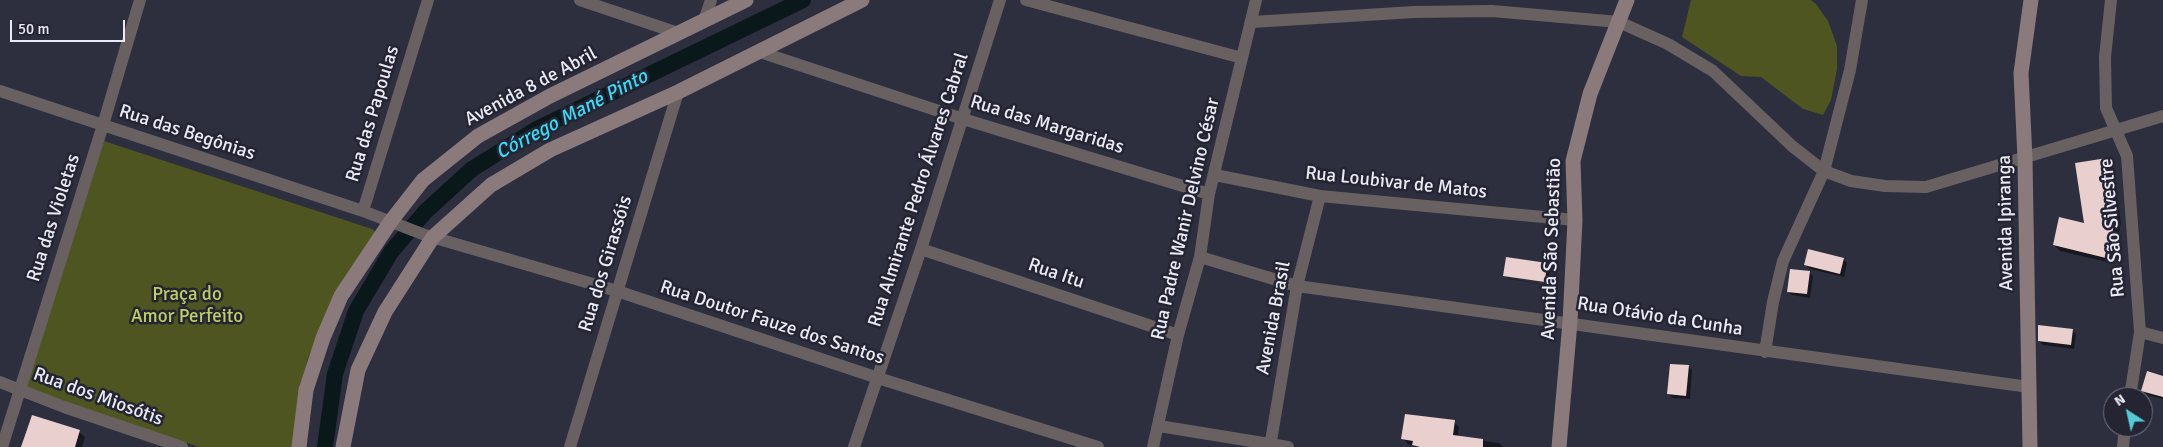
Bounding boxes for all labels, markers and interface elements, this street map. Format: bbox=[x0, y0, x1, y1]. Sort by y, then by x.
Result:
scale bar bbox=[12, 10, 128, 42]
text: 50 m bbox=[18, 20, 49, 38]
street label: Rua das Papoulas bbox=[341, 43, 405, 185]
street label: Avenida 8 de Abril bbox=[461, 43, 601, 131]
street label: Rua Almirante Pedro Álvares Cabral bbox=[864, 50, 974, 330]
water label: Córrego Mané Pinto bbox=[492, 65, 652, 165]
street label: Rua das Margaridas bbox=[967, 91, 1127, 159]
street label: Rua Padre Wanir Delvino César bbox=[1147, 95, 1225, 343]
street label: Rua das Begônias bbox=[116, 100, 258, 166]
street label: Rua das Violetas bbox=[23, 151, 85, 285]
street label: Avenida Ipiranga bbox=[1993, 155, 2019, 291]
street label: Avenida São Sebastião bbox=[1537, 158, 1567, 340]
street label: Rua São Silvestre bbox=[2096, 158, 2130, 298]
street label: Rua Loubivar de Matos bbox=[1304, 162, 1488, 204]
street label: Rua dos Girassóis bbox=[574, 193, 638, 335]
street label: Rua Itu bbox=[1025, 254, 1087, 294]
street label: Avenida Brasil bbox=[1252, 259, 1296, 377]
street label: Rua Doutor Fauze dos Santos bbox=[657, 276, 887, 370]
park label: Praça do Amor Perfeito bbox=[131, 284, 243, 328]
street label: Rua Otávio da Cunha bbox=[1576, 293, 1744, 341]
street label: Rua dos Miosótis bbox=[30, 363, 166, 431]
north arrow bbox=[2103, 387, 2153, 437]
text: N bbox=[2111, 390, 2129, 410]

